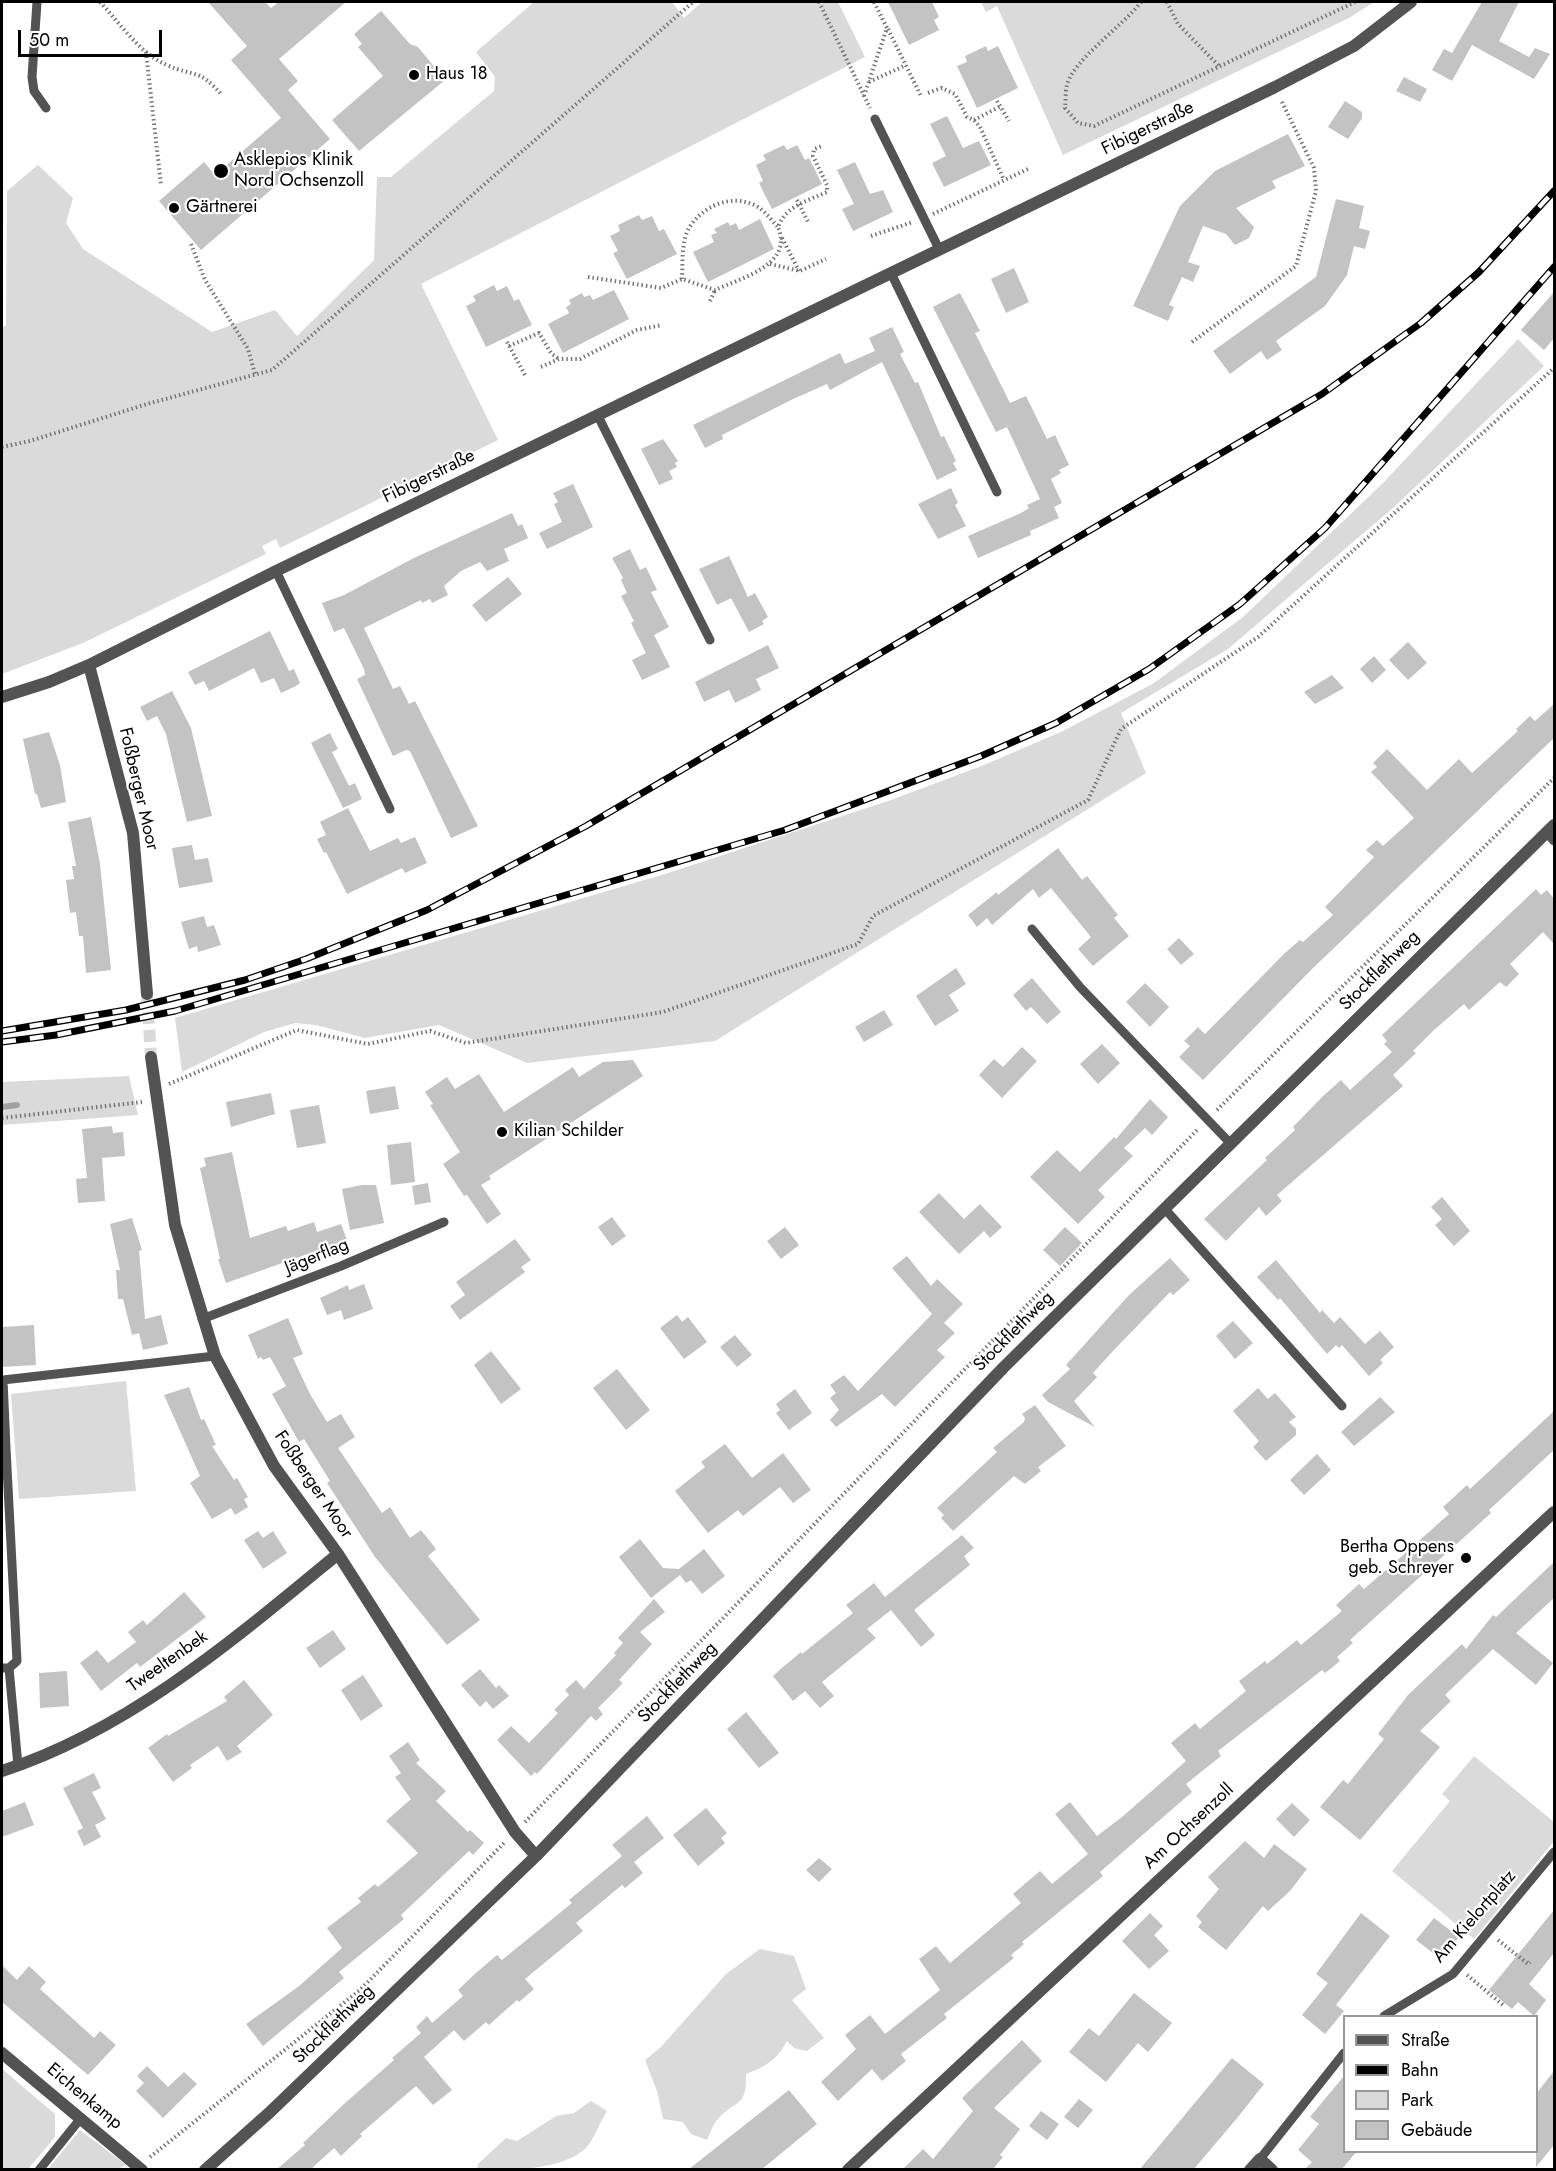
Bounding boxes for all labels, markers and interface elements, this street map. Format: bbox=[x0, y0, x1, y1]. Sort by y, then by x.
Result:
scale bar bbox=[21, 18, 165, 56]
text: 50 m bbox=[29, 27, 69, 53]
place label: Haus 18 bbox=[426, 64, 488, 86]
marker: Haus 18 bbox=[407, 68, 421, 82]
street label: Fibigerstraße bbox=[1098, 97, 1198, 161]
place label: Asklepios Klinik Nord Ochsenzoll bbox=[234, 150, 364, 192]
marker: Asklepios Klinik Nord Ochsenzoll bbox=[212, 162, 230, 180]
place label: Gärtnerei bbox=[186, 197, 258, 219]
marker: Gärtnerei bbox=[167, 201, 181, 215]
street label: Fibigerstraße bbox=[379, 445, 479, 509]
street label: Foßberger Moor bbox=[113, 725, 163, 853]
street label: Stockflethweg bbox=[1335, 926, 1425, 1016]
place label: Kilian Schilder bbox=[514, 1121, 624, 1143]
marker: Kilian Schilder bbox=[495, 1125, 509, 1139]
street label: Jägerflag bbox=[282, 1234, 352, 1280]
street label: Stockflethweg bbox=[969, 1287, 1059, 1377]
street label: Foßberger Moor bbox=[269, 1427, 357, 1543]
place label: Bertha Oppens geb. Schreyer bbox=[1340, 1537, 1454, 1580]
marker: Bertha Oppens geb. Schreyer bbox=[1459, 1551, 1473, 1565]
street label: Tweeltenbek bbox=[124, 1626, 212, 1698]
street label: Stockflethweg bbox=[634, 1638, 722, 1728]
street label: Am Ochsenzoll bbox=[1139, 1780, 1239, 1874]
street label: Am Kielortplatz bbox=[1429, 1866, 1521, 1968]
street label: Stockflethweg bbox=[289, 1981, 379, 2069]
legend bbox=[1343, 2015, 1538, 2153]
text: Straße bbox=[1401, 2027, 1449, 2053]
text: Bahn bbox=[1401, 2057, 1439, 2083]
street label: Eichenkamp bbox=[42, 2059, 126, 2135]
text: Park bbox=[1401, 2087, 1433, 2113]
text: Gebäude bbox=[1401, 2117, 1472, 2143]

